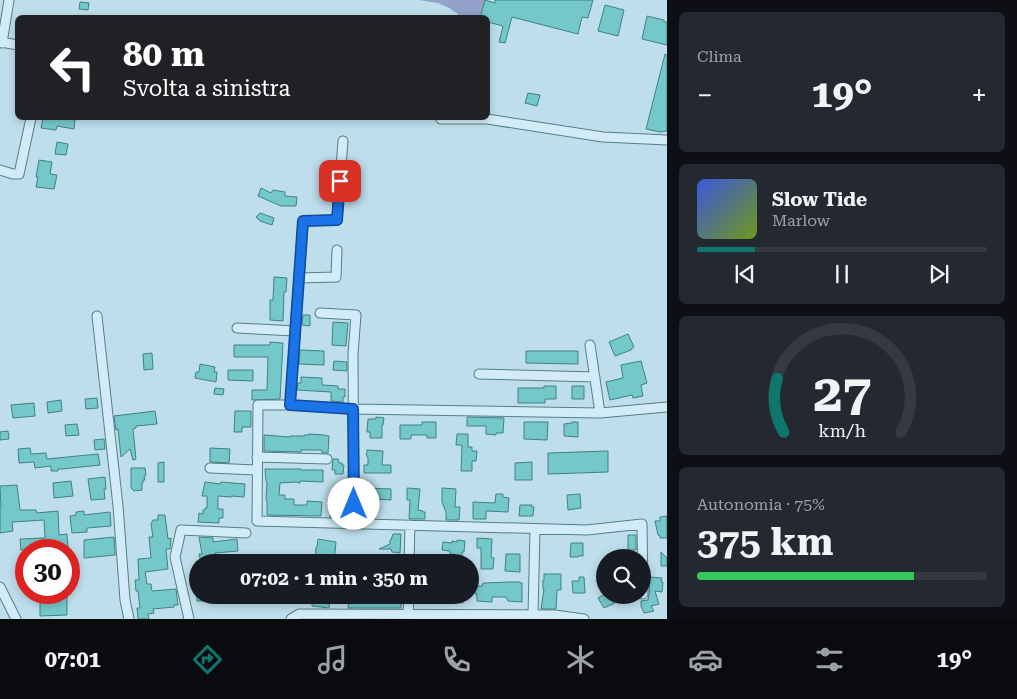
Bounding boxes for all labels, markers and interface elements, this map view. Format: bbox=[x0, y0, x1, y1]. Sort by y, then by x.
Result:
text: 80 m bbox=[123, 34, 205, 75]
icon: left bbox=[40, 35, 105, 100]
text: Clima bbox=[697, 47, 742, 66]
text: 19° bbox=[811, 72, 873, 116]
text: Svolta a sinistra bbox=[123, 76, 290, 101]
text: − bbox=[697, 79, 713, 112]
text: + bbox=[971, 79, 987, 112]
pin bbox=[319, 160, 361, 202]
icon: arrive bbox=[326, 167, 354, 195]
text: Slow Tide bbox=[772, 188, 867, 211]
text: Marlow bbox=[772, 211, 830, 230]
icon: previous bbox=[731, 260, 759, 288]
icon: pause bbox=[828, 260, 856, 288]
icon: next bbox=[925, 260, 953, 288]
text: 27 bbox=[813, 363, 871, 424]
text: km/h bbox=[818, 420, 866, 441]
position arrow bbox=[327, 477, 379, 529]
text: Autonomia · 75% bbox=[697, 495, 825, 514]
text: 375 km bbox=[697, 520, 833, 564]
speed limit sign: 30 bbox=[15, 539, 80, 604]
map controls bbox=[596, 549, 651, 604]
button: search bbox=[596, 549, 651, 604]
text: 07:02 · 1 min · 350 m bbox=[240, 567, 428, 590]
icon: directions bbox=[190, 642, 225, 677]
icon: music bbox=[315, 642, 350, 677]
icon: phone bbox=[439, 642, 474, 677]
icon: climate bbox=[563, 642, 598, 677]
icon: car bbox=[688, 642, 723, 677]
icon: filters bbox=[812, 642, 847, 677]
text: 07:01 bbox=[45, 647, 101, 672]
text: 19° bbox=[937, 647, 972, 672]

